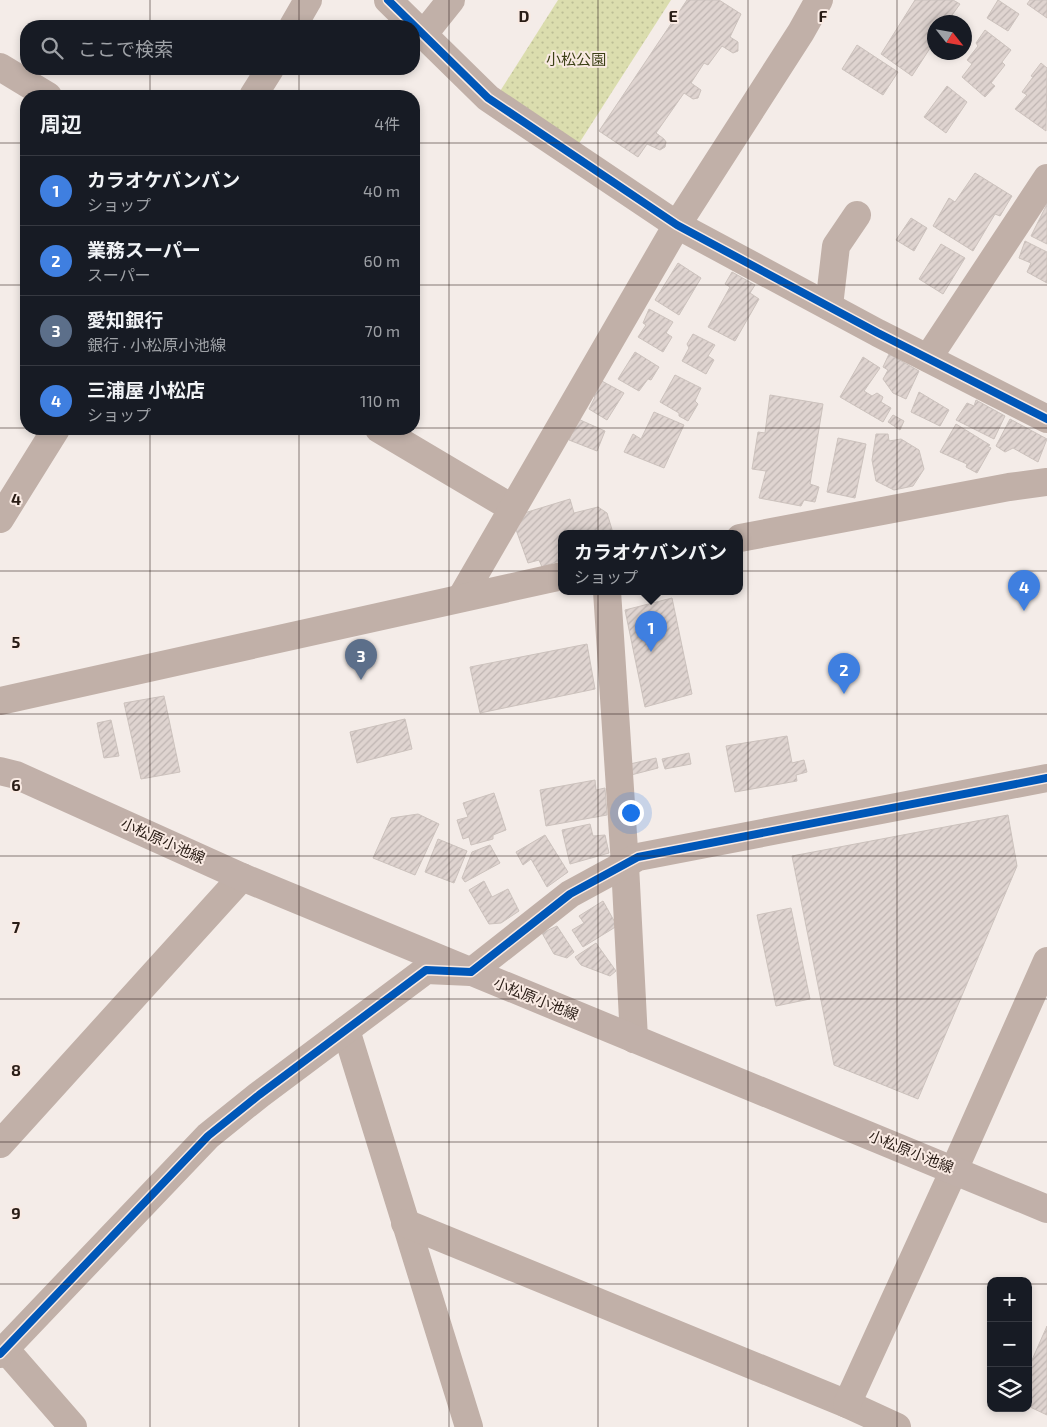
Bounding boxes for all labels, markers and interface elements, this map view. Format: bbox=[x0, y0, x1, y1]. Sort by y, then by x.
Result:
text: D bbox=[519, 6, 530, 25]
text: E bbox=[668, 6, 678, 25]
text: F bbox=[819, 6, 828, 25]
north arrow bbox=[927, 15, 972, 60]
search box bbox=[20, 20, 420, 75]
icon: search bbox=[38, 34, 66, 62]
text: ここで検索 bbox=[78, 37, 173, 60]
park label: 小松公園 bbox=[546, 50, 606, 68]
text: 周辺 bbox=[40, 111, 82, 136]
text: 4件 bbox=[374, 114, 400, 133]
text: カラオケバンバン bbox=[87, 168, 240, 191]
text: 1 bbox=[53, 181, 59, 200]
text: 40 m bbox=[363, 181, 400, 200]
text: ショップ bbox=[87, 195, 151, 214]
text: 業務スーパー bbox=[87, 238, 201, 261]
text: 2 bbox=[51, 251, 61, 270]
text: 60 m bbox=[364, 251, 400, 270]
text: スーパー bbox=[87, 265, 151, 284]
text: 愛知銀行 bbox=[87, 308, 163, 331]
text: 3 bbox=[51, 321, 61, 340]
text: 70 m bbox=[365, 321, 400, 340]
text: 銀行 · 小松原小池線 bbox=[87, 335, 226, 354]
text: 三浦屋 小松店 bbox=[87, 378, 205, 401]
text: 4 bbox=[51, 391, 61, 410]
text: 110 m bbox=[360, 391, 400, 410]
text: ショップ bbox=[87, 405, 151, 424]
text: 4 bbox=[11, 489, 21, 508]
popup bbox=[558, 530, 743, 595]
text: カラオケバンバン bbox=[574, 540, 727, 563]
text: ショップ bbox=[574, 567, 638, 586]
pin: 4 bbox=[1008, 570, 1040, 611]
pin: 1 bbox=[635, 611, 667, 652]
text: 5 bbox=[12, 632, 21, 651]
pin: 3 bbox=[345, 639, 377, 680]
pin: 2 bbox=[828, 653, 860, 694]
text: 6 bbox=[11, 775, 21, 794]
your location bbox=[618, 800, 644, 826]
street label: 小松原小池線 bbox=[119, 814, 208, 867]
text: 7 bbox=[12, 917, 21, 936]
street label: 小松原小池線 bbox=[491, 973, 581, 1023]
text: 8 bbox=[11, 1060, 21, 1079]
street label: 小松原小池線 bbox=[866, 1126, 956, 1176]
text: 9 bbox=[11, 1203, 21, 1222]
map controls bbox=[987, 1277, 1032, 1412]
button: + bbox=[987, 1277, 1032, 1322]
button: − bbox=[987, 1322, 1032, 1367]
button: layers bbox=[987, 1367, 1032, 1412]

